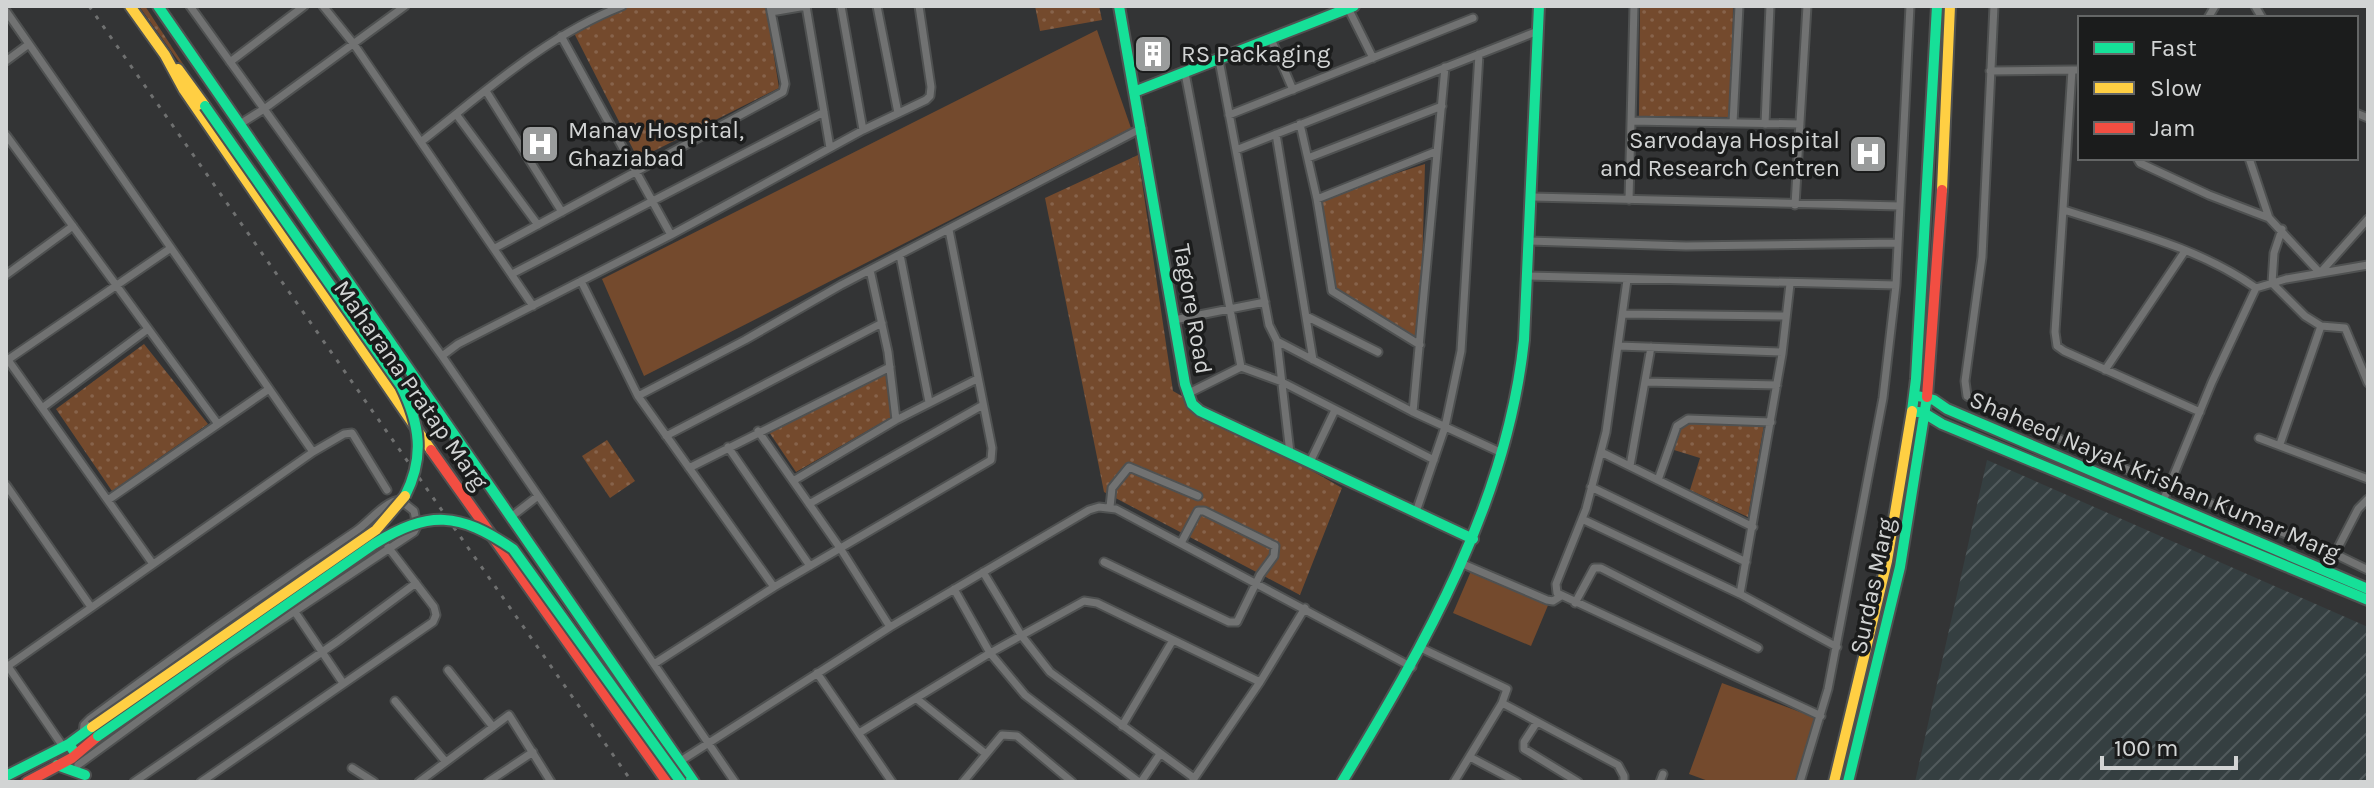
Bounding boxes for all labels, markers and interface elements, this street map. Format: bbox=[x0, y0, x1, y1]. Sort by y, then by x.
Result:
legend bbox=[2078, 16, 2358, 160]
building icon: RS Packaging bbox=[1132, 33, 1174, 75]
text: Fast bbox=[2150, 34, 2197, 62]
place label: RS Packaging bbox=[1181, 40, 1331, 68]
text: Slow bbox=[2150, 74, 2202, 102]
text: Jam bbox=[2150, 114, 2195, 142]
place label: Manav Hospital, Ghaziabad bbox=[568, 116, 744, 172]
hospital icon: Manav Hospital, Ghaziabad bbox=[519, 123, 561, 165]
place label: Sarvodaya Hospital and Research Centren bbox=[1600, 126, 1840, 182]
hospital icon: Sarvodaya Hospital and Research Centren bbox=[1847, 133, 1889, 175]
street label: Tagore Road bbox=[1168, 242, 1218, 376]
street label: Maharana Pratap Marg bbox=[328, 275, 494, 495]
street label: Shaheed Nayak Krishan Kumar Marg bbox=[1965, 385, 2345, 567]
street label: Surdas Marg bbox=[1844, 515, 1900, 657]
scale bar bbox=[2102, 720, 2236, 770]
text: 100 m bbox=[2114, 734, 2179, 762]

